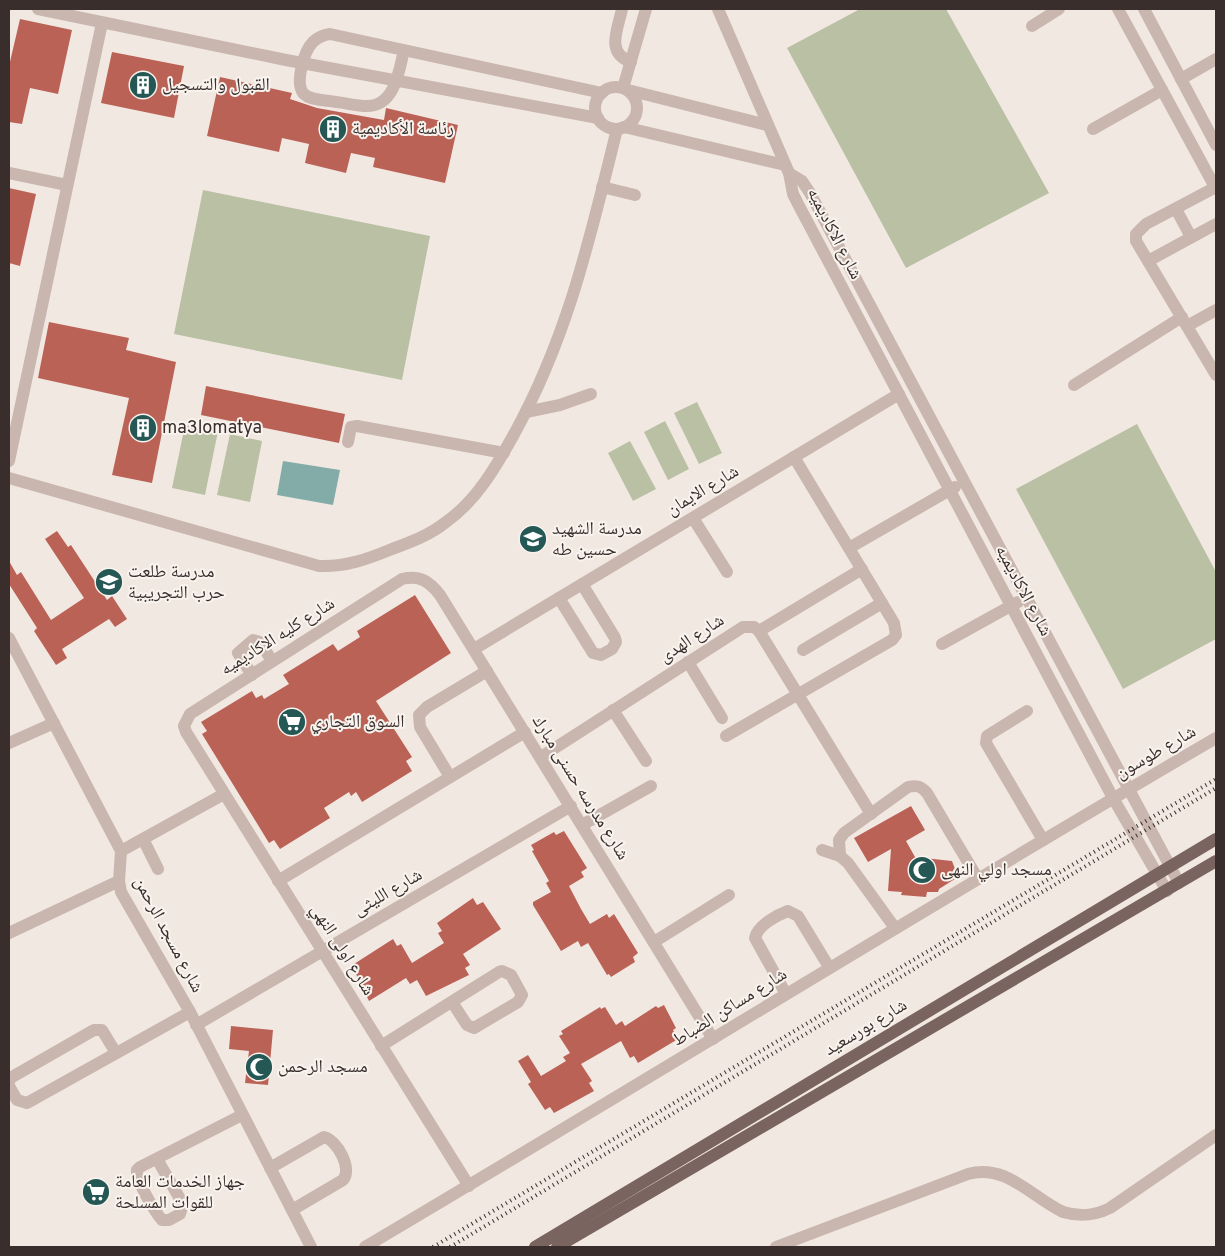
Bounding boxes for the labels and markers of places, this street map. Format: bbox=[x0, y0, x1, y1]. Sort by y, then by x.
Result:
building icon: القبول والتسجيل bbox=[128, 70, 158, 100]
place label: القبول والتسجيل bbox=[162, 74, 270, 97]
building icon: رئاسة الأكاديمية bbox=[318, 114, 348, 144]
place label: رئاسة الأكاديمية bbox=[352, 118, 454, 141]
building icon: ma3lomatya bbox=[128, 413, 158, 443]
place label: ma3lomatya bbox=[162, 417, 262, 440]
place label: مدرسة الشهيد حسين طه bbox=[552, 518, 642, 562]
school or university icon: مدرسة الشهيد حسين طه bbox=[518, 524, 548, 554]
place label: مدرسة طلعت حرب التجريبية bbox=[128, 561, 225, 605]
school or university icon: مدرسة طلعت حرب التجريبية bbox=[94, 567, 124, 597]
supermarket icon: السوق التجاري bbox=[277, 707, 307, 737]
place label: السوق التجاري bbox=[311, 711, 405, 735]
mosque icon: مسجد اولي النهى bbox=[907, 855, 937, 885]
place label: مسجد اولي النهى bbox=[941, 859, 1052, 883]
mosque icon: مسجد الرحمن bbox=[244, 1052, 274, 1082]
place label: مسجد الرحمن bbox=[278, 1056, 368, 1079]
place label: جهاز الخدمات العامة للقوات المسلحة bbox=[115, 1171, 245, 1215]
supermarket icon: جهاز الخدمات العامة للقوات المسلحة bbox=[81, 1177, 111, 1207]

